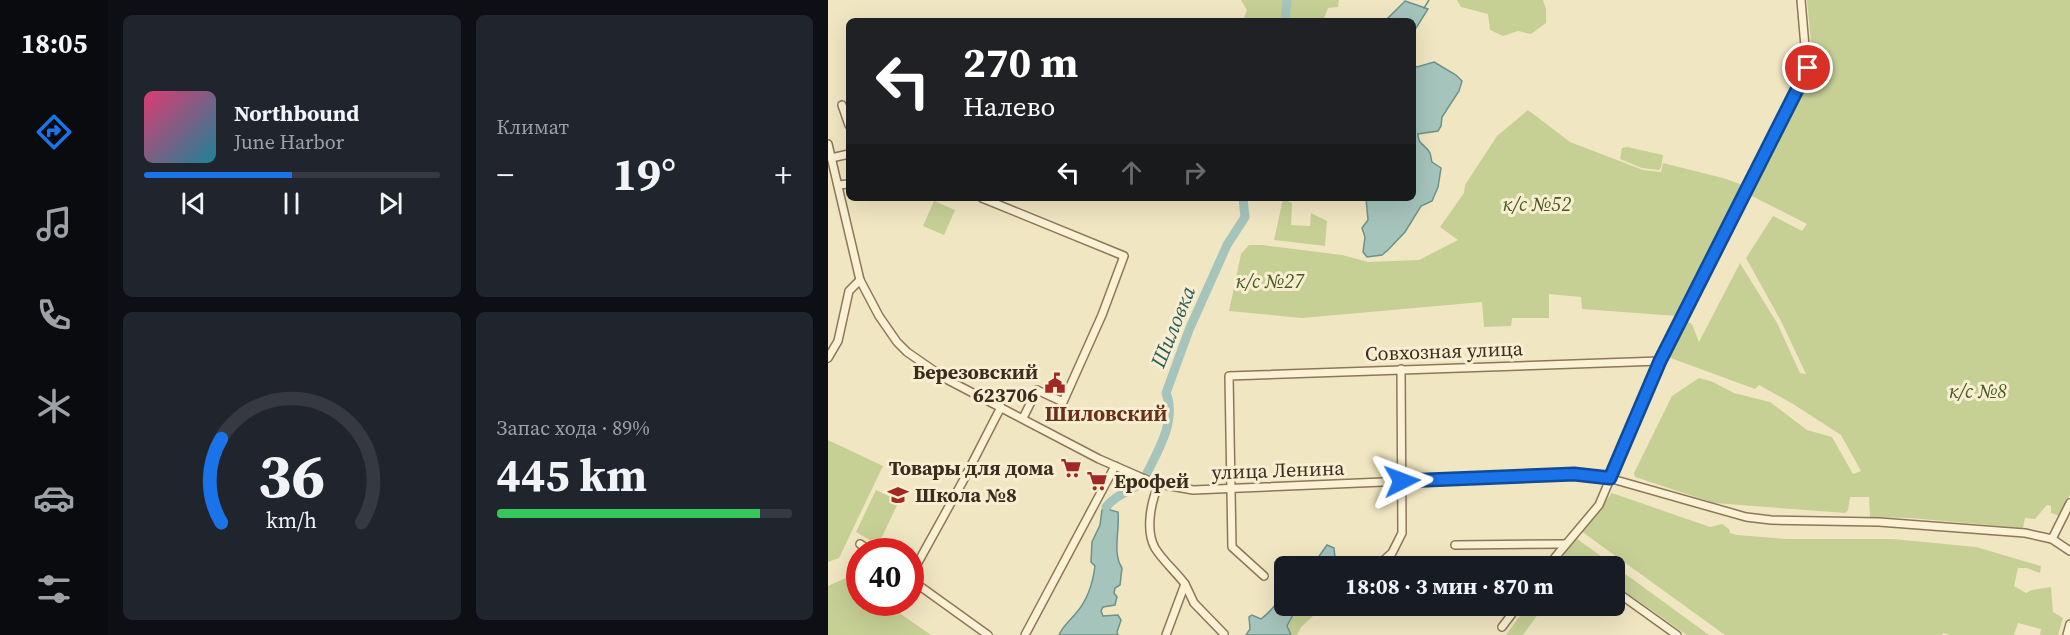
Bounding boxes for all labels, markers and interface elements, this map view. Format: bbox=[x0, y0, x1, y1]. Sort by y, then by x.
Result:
text: 18:05 bbox=[21, 25, 87, 62]
text: 270 m bbox=[963, 33, 1078, 91]
icon: left bbox=[864, 42, 942, 120]
pin bbox=[1782, 42, 1833, 93]
icon: arrive bbox=[1791, 51, 1824, 84]
text: Налево bbox=[963, 88, 1055, 125]
text: Northbound bbox=[234, 98, 359, 128]
icon: directions bbox=[33, 111, 75, 153]
text: Климат bbox=[497, 113, 569, 141]
text: June Harbor bbox=[234, 128, 344, 156]
text: 19° bbox=[612, 143, 676, 205]
text: − bbox=[497, 152, 514, 197]
text: + bbox=[774, 152, 792, 197]
icon: left bbox=[1052, 156, 1085, 189]
icon: ahead bbox=[1115, 156, 1148, 189]
icon: right bbox=[1178, 156, 1211, 189]
icon: previous bbox=[177, 187, 210, 220]
icon: pause bbox=[275, 187, 308, 220]
icon: next bbox=[374, 187, 407, 220]
park label: к/с №52 bbox=[1503, 190, 1571, 218]
icon: music bbox=[33, 203, 75, 245]
park label: к/с №27 bbox=[1236, 267, 1305, 295]
water label: Шиловка bbox=[1143, 282, 1202, 373]
icon: phone bbox=[33, 294, 75, 336]
street label: Совхозная улица bbox=[1365, 334, 1524, 368]
place label: Березовский 623706 bbox=[913, 358, 1038, 409]
public building icon: Березовский 623706 bbox=[1043, 371, 1067, 395]
park label: к/с №8 bbox=[1949, 377, 2007, 405]
icon: climate bbox=[33, 385, 75, 427]
district label: Шиловский bbox=[1045, 399, 1167, 428]
text: Запас хода · 89% bbox=[497, 414, 650, 442]
text: 36 bbox=[258, 432, 326, 518]
text: 445 km bbox=[497, 444, 647, 506]
position arrow bbox=[1370, 449, 1434, 513]
place label: Товары для дома bbox=[889, 454, 1054, 482]
street label: улица Ленина bbox=[1211, 454, 1346, 486]
supermarket icon: Товары для дома bbox=[1059, 456, 1083, 480]
place label: Ерофей bbox=[1114, 467, 1189, 495]
supermarket icon: Ерофей bbox=[1085, 469, 1109, 493]
icon: car bbox=[33, 477, 75, 519]
place label: Школа №8 bbox=[915, 481, 1017, 509]
school or university icon: Школа №8 bbox=[886, 483, 910, 507]
text: km/h bbox=[266, 506, 317, 535]
speed limit sign: 40 bbox=[846, 538, 924, 616]
icon: filters bbox=[33, 568, 75, 610]
text: 18:08 · 3 мин · 870 m bbox=[1345, 571, 1554, 601]

